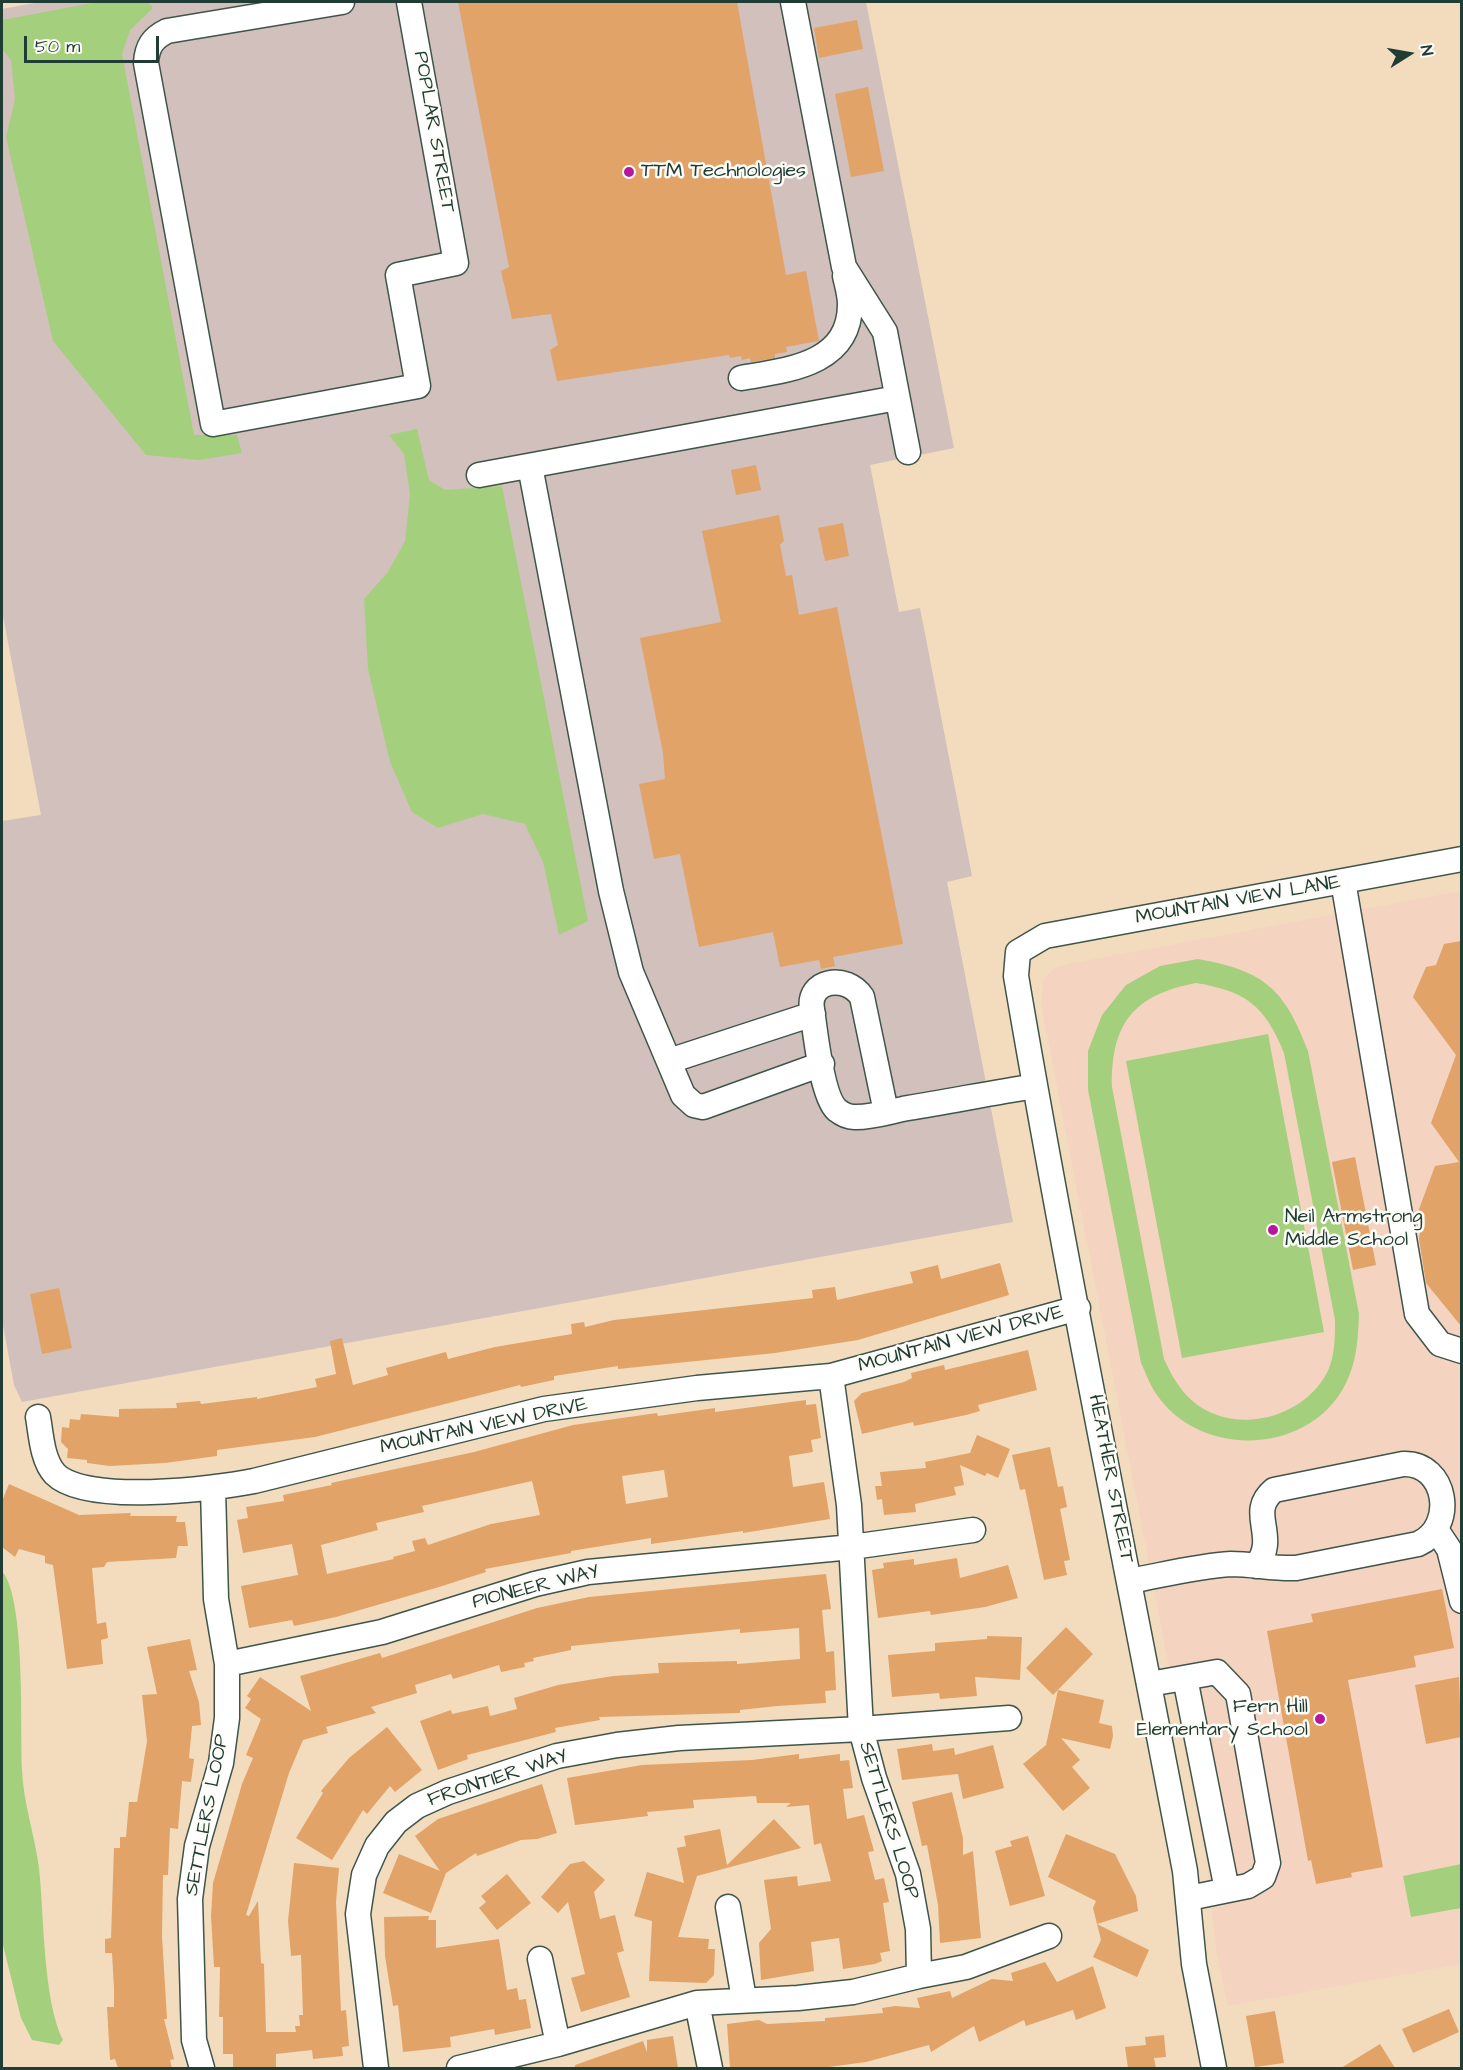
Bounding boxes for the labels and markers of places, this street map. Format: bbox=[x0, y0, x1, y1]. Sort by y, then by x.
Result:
place label: TTM Technologies bbox=[641, 160, 806, 184]
marker: TTM Technologies bbox=[622, 165, 636, 179]
place label: Neil Armstrong Middle School bbox=[1285, 1206, 1423, 1253]
marker: Neil Armstrong Middle School bbox=[1266, 1223, 1280, 1237]
place label: Fern Hill Elementary School bbox=[1136, 1696, 1308, 1743]
marker: Fern Hill Elementary School bbox=[1313, 1712, 1327, 1726]

